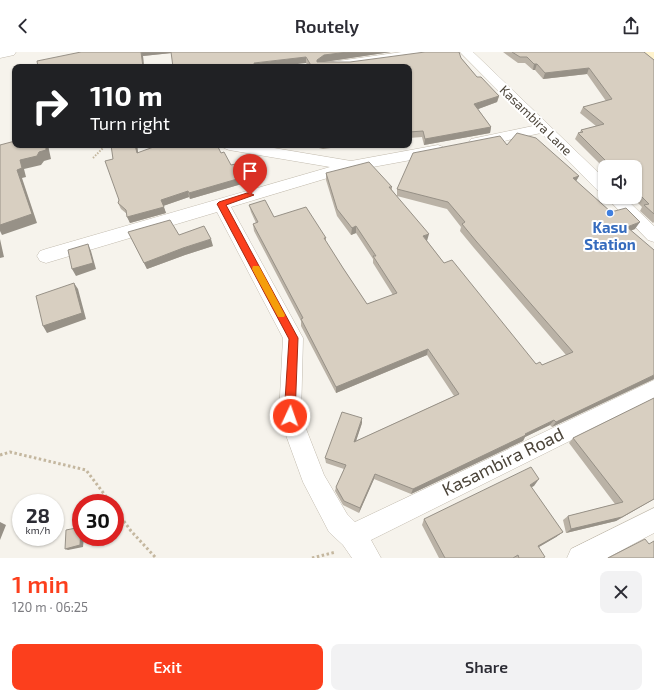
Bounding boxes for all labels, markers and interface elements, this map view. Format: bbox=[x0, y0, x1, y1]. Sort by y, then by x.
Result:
icon: back bbox=[12, 15, 34, 37]
text: Routely bbox=[295, 15, 359, 37]
icon: share bbox=[620, 15, 642, 37]
text: 110 m bbox=[90, 78, 163, 112]
icon: right bbox=[24, 80, 76, 132]
street label: Kasambira Lane bbox=[497, 82, 575, 158]
text: Turn right bbox=[90, 112, 170, 134]
pin bbox=[233, 154, 267, 195]
icon: arrive bbox=[239, 160, 261, 182]
map controls bbox=[598, 160, 642, 204]
button: sound bbox=[598, 160, 642, 204]
marker: Kasu Station bbox=[605, 208, 615, 218]
place label: Kasu Station bbox=[584, 218, 636, 253]
position arrow bbox=[269, 395, 311, 437]
street label: Kasambira Road bbox=[438, 422, 567, 500]
speed limit sign: 30 bbox=[72, 494, 124, 546]
text: 28 bbox=[26, 503, 50, 527]
text: km/h bbox=[26, 524, 50, 536]
text: 1 min bbox=[12, 569, 69, 598]
button: close bbox=[600, 571, 642, 613]
text: 120 m · 06:25 bbox=[12, 599, 88, 615]
button: Exit bbox=[12, 644, 323, 690]
button: Share bbox=[331, 644, 642, 690]

